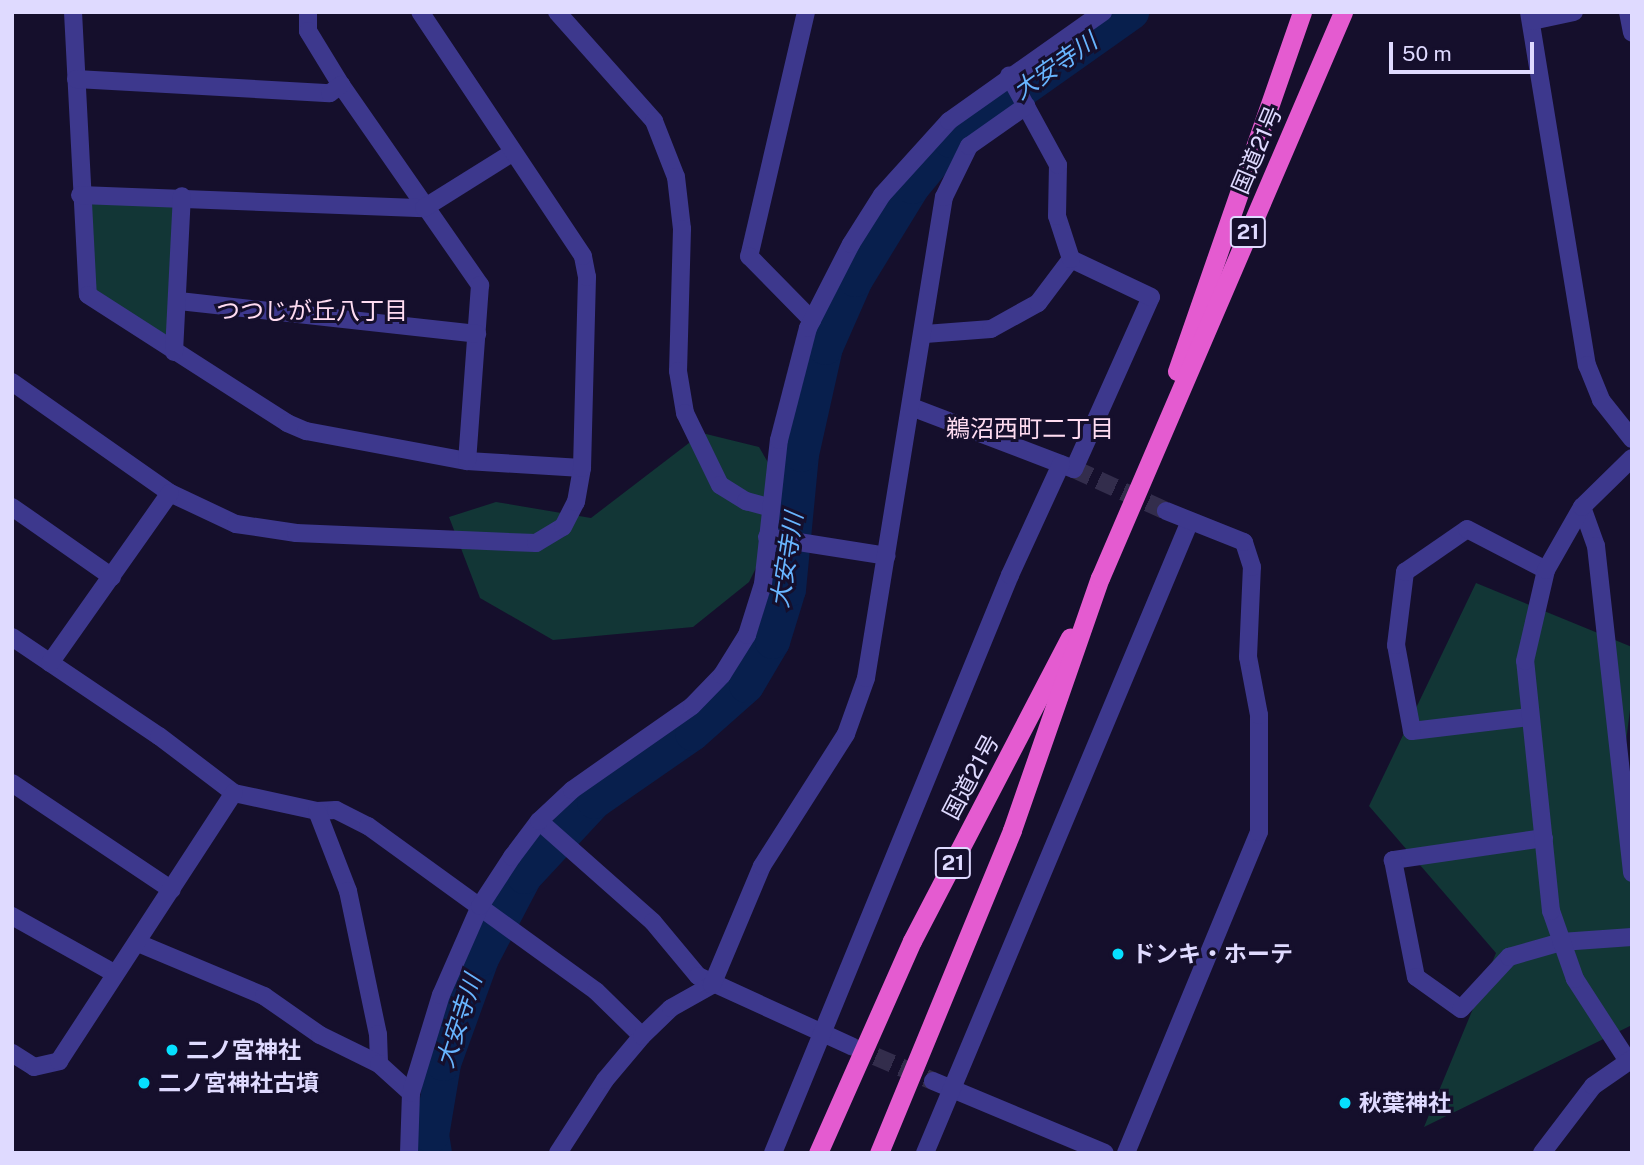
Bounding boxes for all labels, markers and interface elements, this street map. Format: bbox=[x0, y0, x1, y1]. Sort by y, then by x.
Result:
water label: 大安寺川 bbox=[1007, 27, 1103, 105]
scale bar bbox=[1392, 28, 1537, 72]
text: 50 m bbox=[1402, 41, 1452, 66]
street label: 国道21号 bbox=[1226, 102, 1288, 198]
road number: 21 bbox=[1229, 215, 1267, 250]
district label: つつじが丘八丁目 bbox=[216, 297, 408, 325]
district label: 鵜沼西町二丁目 bbox=[946, 415, 1114, 443]
water label: 大安寺川 bbox=[765, 510, 809, 610]
street label: 国道21号 bbox=[937, 730, 1005, 824]
road number: 21 bbox=[934, 846, 972, 880]
place label: ドンキ・ホーテ bbox=[1132, 940, 1293, 968]
marker: ドンキ・ホーテ bbox=[1110, 946, 1126, 962]
water label: 大安寺川 bbox=[430, 971, 488, 1071]
place label: 二ノ宮神社 bbox=[186, 1036, 301, 1064]
marker: 二ノ宮神社 bbox=[164, 1042, 180, 1058]
place label: 二ノ宮神社古墳 bbox=[158, 1069, 319, 1097]
marker: 二ノ宮神社古墳 bbox=[136, 1075, 152, 1091]
place label: 秋葉神社 bbox=[1359, 1089, 1451, 1117]
marker: 秋葉神社 bbox=[1337, 1095, 1353, 1111]

